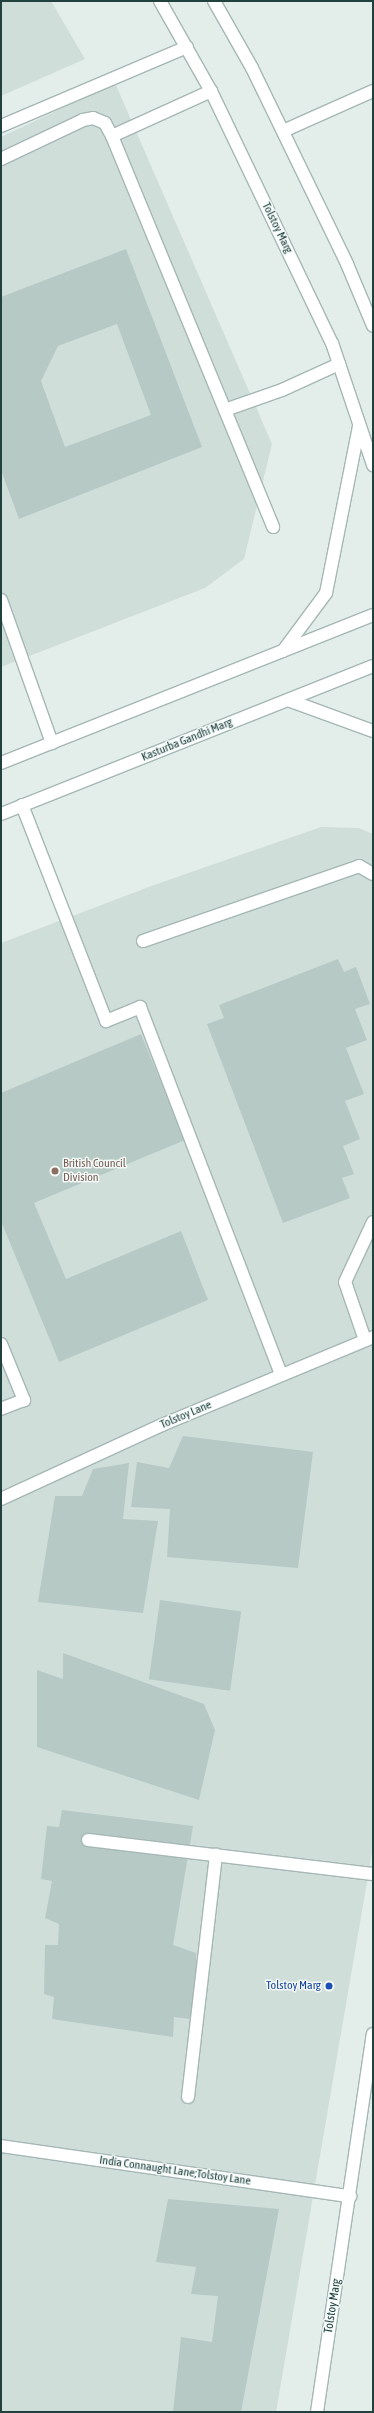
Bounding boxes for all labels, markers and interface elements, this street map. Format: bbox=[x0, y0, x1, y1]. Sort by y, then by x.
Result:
street label: Tolstoy Marg bbox=[258, 200, 296, 256]
street label: Kasturba Gandhi Marg bbox=[139, 715, 235, 765]
place label: British Council Division bbox=[63, 1157, 126, 1185]
marker: British Council Division bbox=[50, 1166, 60, 1176]
street label: Tolstoy Lane bbox=[158, 1398, 214, 1432]
place label: Tolstoy Marg bbox=[266, 1979, 321, 1993]
marker: Tolstoy Marg bbox=[324, 1981, 334, 1991]
street label: India Connaught Lane;Tolstoy Lane bbox=[98, 2153, 252, 2189]
street label: Tolstoy Marg bbox=[322, 2278, 344, 2334]

